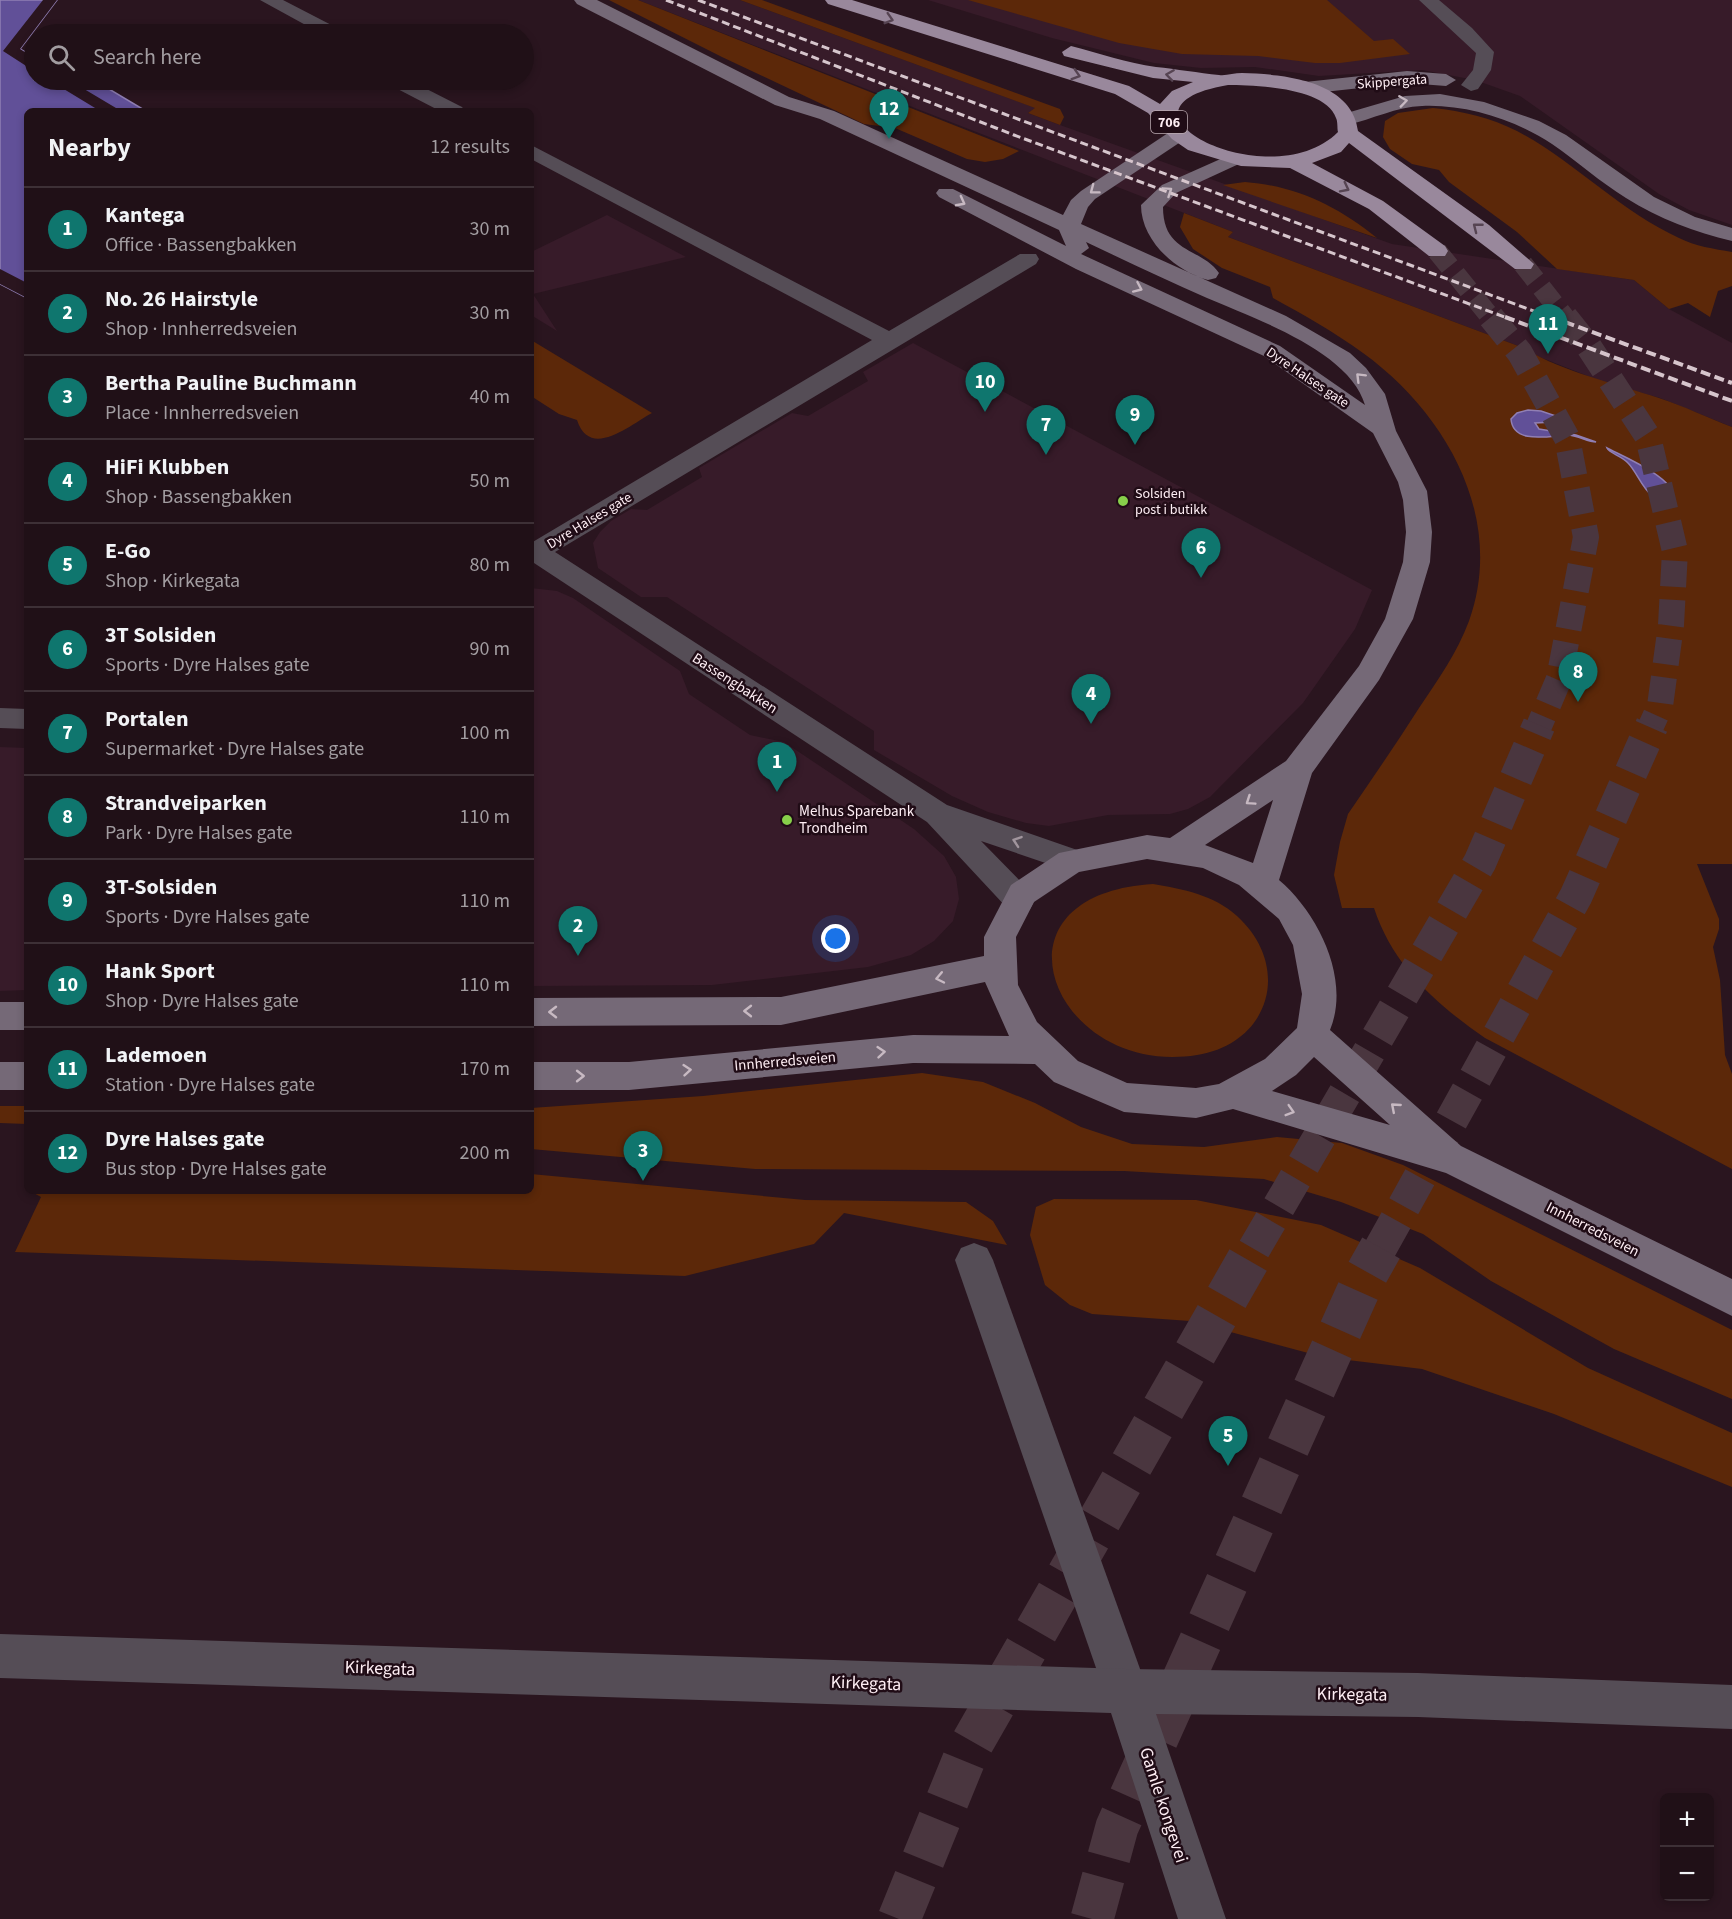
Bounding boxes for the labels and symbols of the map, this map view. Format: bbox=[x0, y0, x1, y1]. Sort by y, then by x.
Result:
one-way arrow bbox=[883, 12, 894, 24]
one-way arrow bbox=[1070, 68, 1081, 80]
one-way arrow bbox=[1165, 69, 1174, 81]
street label: Skippergata bbox=[1356, 70, 1428, 94]
pin: 12 bbox=[870, 90, 908, 139]
one-way arrow bbox=[1398, 96, 1407, 108]
road number: 706 bbox=[1151, 111, 1187, 133]
one-way arrow bbox=[1338, 181, 1349, 192]
one-way arrow bbox=[1090, 183, 1101, 194]
one-way arrow bbox=[1161, 187, 1172, 198]
one-way arrow bbox=[955, 195, 966, 206]
one-way arrow bbox=[1473, 224, 1484, 235]
one-way arrow bbox=[1131, 281, 1142, 293]
pin: 11 bbox=[1528, 304, 1568, 354]
street label: Dyre Halses gate bbox=[1262, 343, 1353, 413]
pin: 10 bbox=[966, 362, 1004, 412]
one-way arrow bbox=[1356, 373, 1367, 383]
pin: 9 bbox=[1116, 396, 1154, 445]
pin: 7 bbox=[1026, 406, 1066, 455]
place label: Solsiden post i butikk bbox=[1135, 484, 1207, 520]
street label: Dyre Halses gate bbox=[543, 488, 636, 554]
marker: Solsiden post i butikk bbox=[1116, 494, 1130, 508]
pin: 6 bbox=[1182, 528, 1220, 578]
street label: Bassengbakken bbox=[688, 648, 782, 719]
pin: 8 bbox=[1558, 652, 1598, 702]
pin: 4 bbox=[1072, 674, 1110, 724]
pin: 1 bbox=[758, 742, 796, 792]
one-way arrow bbox=[1245, 793, 1256, 804]
place label: Melhus Sparebank Trondheim bbox=[799, 801, 915, 839]
marker: Melhus Sparebank Trondheim bbox=[780, 813, 794, 827]
one-way arrow bbox=[1012, 836, 1022, 849]
pin: 2 bbox=[558, 906, 598, 956]
your location bbox=[821, 924, 850, 953]
one-way arrow bbox=[935, 971, 945, 984]
one-way arrow bbox=[744, 1005, 753, 1017]
one-way arrow bbox=[549, 1006, 558, 1018]
one-way arrow bbox=[876, 1046, 886, 1059]
street label: Innherredsveien bbox=[733, 1047, 837, 1076]
one-way arrow bbox=[682, 1064, 691, 1077]
one-way arrow bbox=[575, 1070, 584, 1082]
one-way arrow bbox=[1391, 1103, 1402, 1114]
one-way arrow bbox=[1284, 1104, 1295, 1116]
pin: 3 bbox=[624, 1132, 662, 1181]
street label: Innherredsveien bbox=[1543, 1197, 1643, 1262]
pin: 5 bbox=[1208, 1416, 1248, 1466]
street label: Kirkegata bbox=[344, 1655, 416, 1682]
street label: Kirkegata bbox=[830, 1670, 902, 1697]
street label: Kirkegata bbox=[1316, 1681, 1388, 1708]
street label: Gamle kongevei bbox=[1133, 1744, 1194, 1866]

